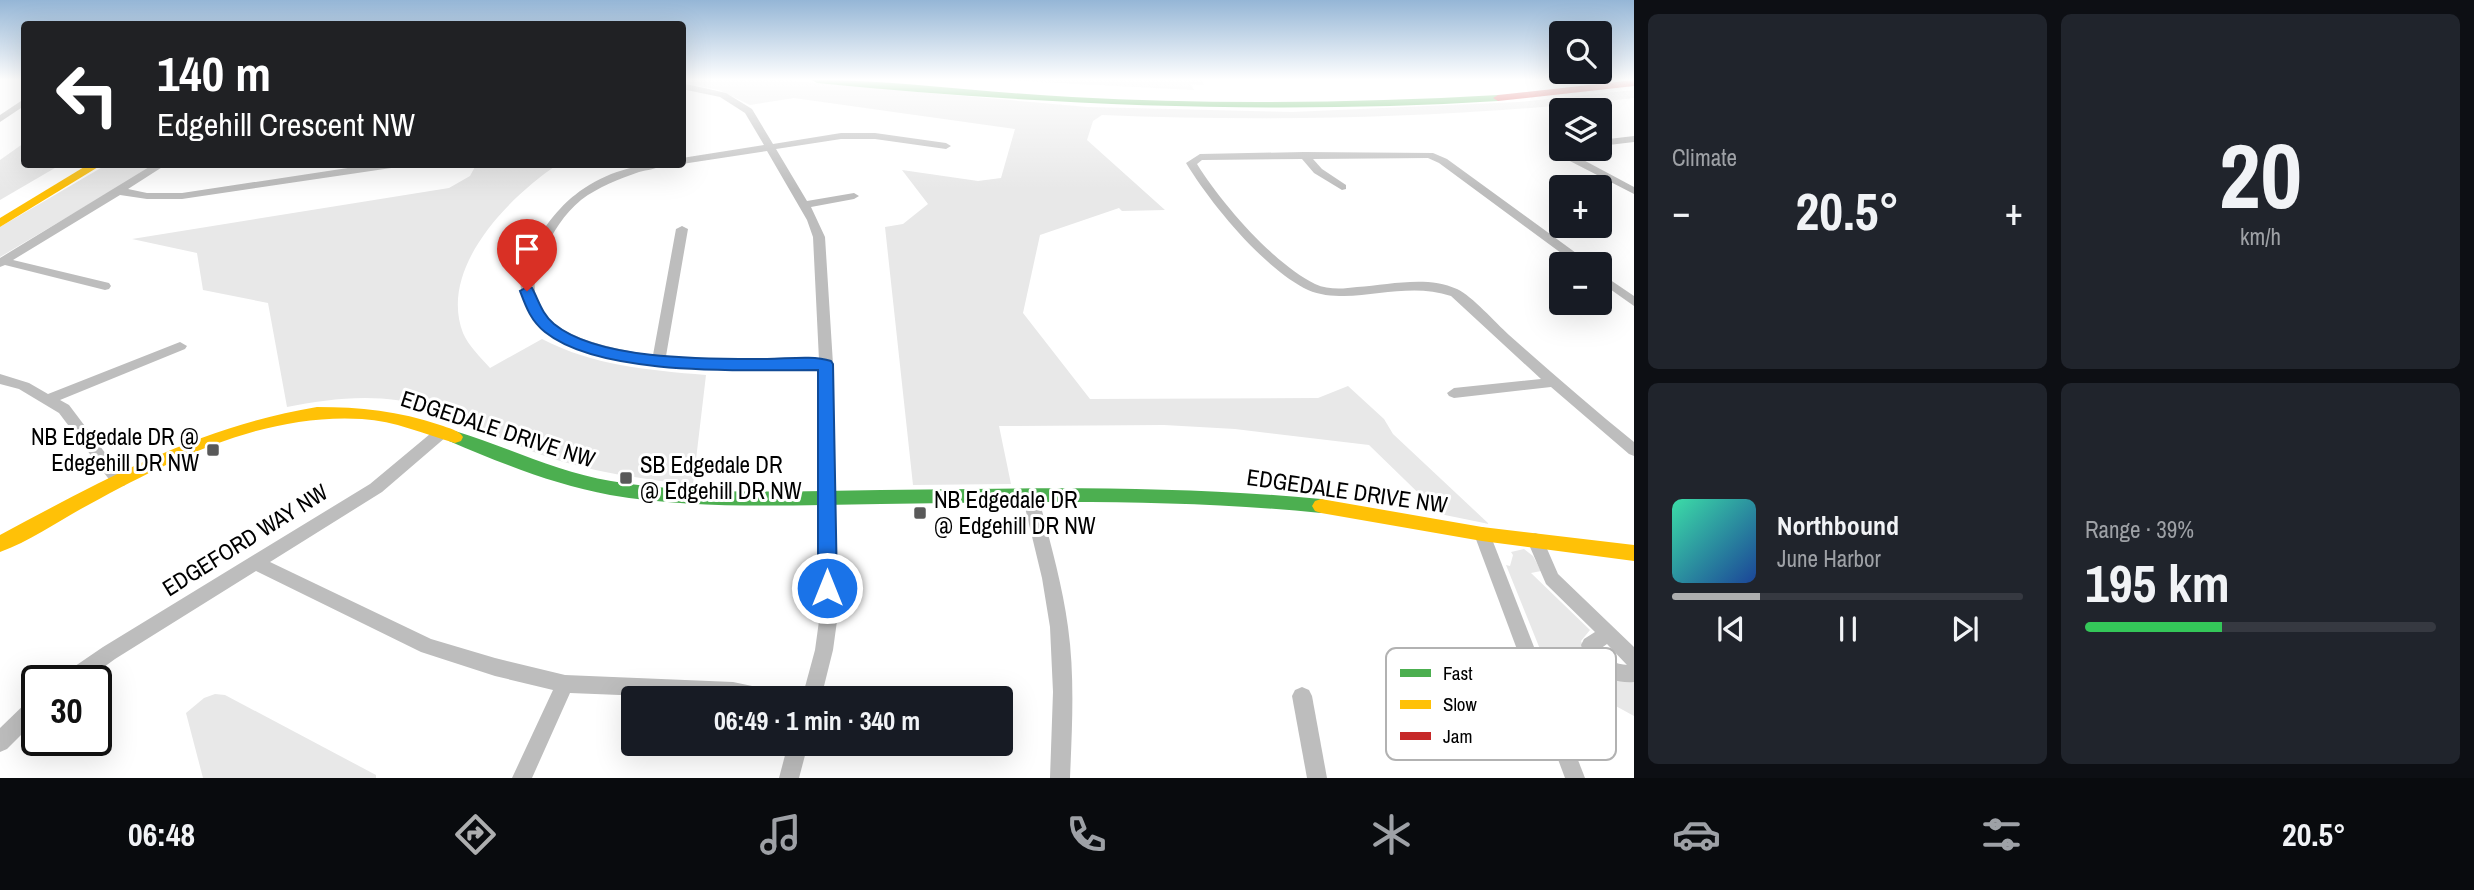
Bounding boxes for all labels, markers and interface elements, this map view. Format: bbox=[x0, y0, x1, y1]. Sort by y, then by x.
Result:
map controls bbox=[1549, 21, 1612, 315]
button: search bbox=[1549, 21, 1612, 84]
text: 140 m bbox=[157, 40, 271, 106]
icon: left bbox=[42, 49, 133, 140]
button: layers bbox=[1549, 98, 1612, 161]
text: Edgehill Crescent NW bbox=[157, 103, 415, 146]
text: 20 bbox=[2219, 114, 2302, 236]
text: Climate bbox=[1672, 142, 1737, 173]
button: + bbox=[1549, 175, 1612, 238]
text: 20.5° bbox=[1796, 176, 1899, 246]
text: − bbox=[1672, 186, 1690, 237]
text: + bbox=[2005, 186, 2023, 237]
pin bbox=[497, 219, 557, 291]
text: km/h bbox=[2240, 221, 2281, 252]
icon: arrive bbox=[508, 230, 546, 268]
button: − bbox=[1549, 252, 1612, 315]
street label: EDGEDALE DRIVE NW bbox=[397, 383, 599, 475]
place label: NB Edgedale DR @ Edegehill DR NW bbox=[31, 421, 199, 478]
marker: NB Edgedale DR @ Edegehill DR NW bbox=[205, 442, 221, 458]
place label: SB Edgedale DR @ Edgehill DR NW bbox=[640, 449, 802, 506]
street label: EDGEDALE DRIVE NW bbox=[1245, 461, 1450, 520]
marker: SB Edgedale DR @ Edgehill DR NW bbox=[618, 470, 634, 486]
street label: EDGEFORD WAY NW bbox=[156, 476, 333, 603]
place label: NB Edgedale DR @ Edgehill DR NW bbox=[934, 484, 1096, 541]
marker: NB Edgedale DR @ Edgehill DR NW bbox=[912, 505, 928, 521]
text: Northbound bbox=[1777, 508, 1899, 543]
text: Range · 39% bbox=[2085, 514, 2194, 545]
text: June Harbor bbox=[1777, 543, 1881, 574]
text: 195 km bbox=[2085, 548, 2230, 618]
position arrow bbox=[790, 551, 864, 625]
icon: previous bbox=[1712, 610, 1750, 648]
icon: pause bbox=[1829, 610, 1867, 648]
icon: next bbox=[1946, 610, 1984, 648]
legend bbox=[1386, 648, 1616, 760]
text: Fast bbox=[1443, 660, 1473, 686]
speed limit sign: 30 bbox=[21, 665, 112, 756]
text: Slow bbox=[1443, 691, 1478, 717]
text: 06:49 · 1 min · 340 m bbox=[714, 703, 920, 738]
text: Jam bbox=[1443, 723, 1472, 749]
icon: directions bbox=[451, 810, 500, 859]
icon: music bbox=[756, 810, 805, 859]
icon: phone bbox=[1062, 810, 1111, 859]
icon: climate bbox=[1367, 810, 1416, 859]
icon: car bbox=[1672, 810, 1721, 859]
icon: filters bbox=[1977, 810, 2026, 859]
text: 06:48 bbox=[128, 813, 195, 856]
text: 20.5° bbox=[2282, 813, 2346, 856]

